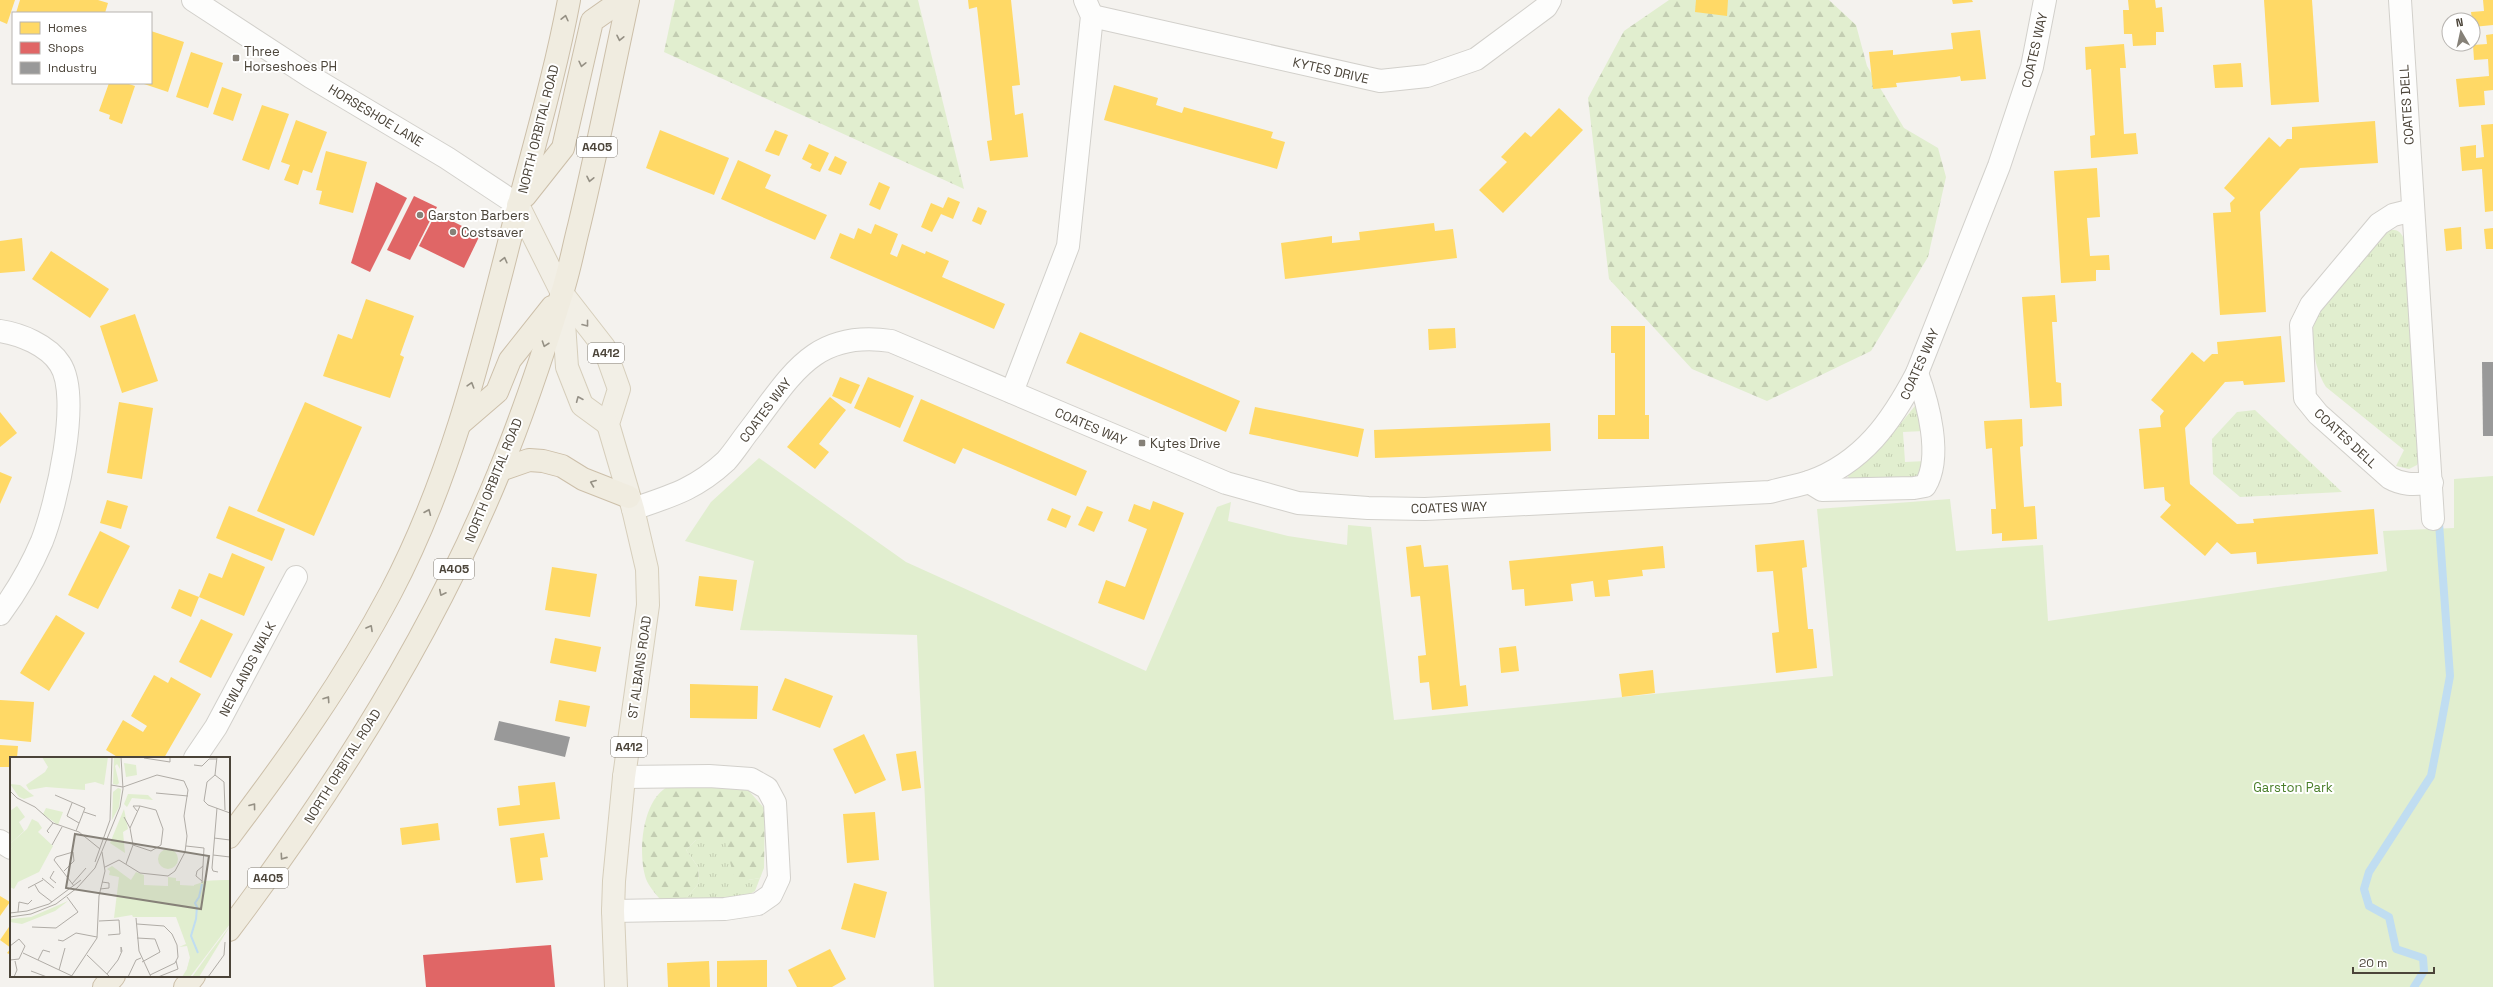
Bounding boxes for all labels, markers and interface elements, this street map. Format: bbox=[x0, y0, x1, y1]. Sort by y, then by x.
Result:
street label: COATES WAY bbox=[2018, 11, 2051, 89]
legend bbox=[12, 12, 152, 84]
north arrow bbox=[2441, 12, 2481, 52]
one-way arrow bbox=[561, 14, 569, 21]
text: N bbox=[2455, 15, 2464, 30]
text: Homes bbox=[48, 20, 87, 36]
one-way arrow bbox=[616, 35, 624, 41]
text: Shops bbox=[48, 40, 84, 56]
place label: Three Horseshoes PH bbox=[244, 43, 337, 75]
marker: Three Horseshoes PH bbox=[231, 53, 241, 63]
street label: KYTES DRIVE bbox=[1291, 53, 1371, 87]
text: Industry bbox=[48, 60, 97, 76]
one-way arrow bbox=[579, 61, 587, 67]
street label: NORTH ORBITAL ROAD bbox=[514, 63, 563, 195]
street label: COATES DELL bbox=[2395, 64, 2418, 146]
street label: HORSESHOE LANE bbox=[325, 80, 426, 150]
road number: A405 bbox=[577, 137, 617, 157]
one-way arrow bbox=[587, 176, 595, 182]
place label: Garston Barbers bbox=[428, 207, 529, 224]
marker: Garston Barbers bbox=[415, 210, 425, 220]
place label: Costsaver bbox=[461, 224, 523, 241]
marker: Costsaver bbox=[448, 227, 458, 237]
one-way arrow bbox=[500, 256, 508, 263]
one-way arrow bbox=[582, 320, 589, 327]
street label: COATES WAY bbox=[1896, 326, 1943, 403]
one-way arrow bbox=[541, 340, 550, 347]
road number: A412 bbox=[588, 343, 624, 363]
street label: COATES WAY bbox=[736, 375, 795, 446]
one-way arrow bbox=[466, 382, 475, 389]
one-way arrow bbox=[576, 395, 584, 402]
street label: COATES WAY bbox=[1052, 404, 1129, 449]
street label: COATES DELL bbox=[2310, 405, 2381, 472]
street label: NORTH ORBITAL ROAD bbox=[461, 416, 526, 545]
place label: Kytes Drive bbox=[1150, 435, 1221, 452]
marker: Kytes Drive bbox=[1137, 438, 1147, 448]
one-way arrow bbox=[589, 479, 596, 487]
street label: COATES WAY bbox=[1411, 498, 1488, 517]
one-way arrow bbox=[423, 508, 431, 515]
road number: A405 bbox=[434, 559, 474, 579]
one-way arrow bbox=[439, 588, 447, 596]
street label: ST ALBANS ROAD bbox=[624, 615, 655, 720]
street label: NEWLANDS WALK bbox=[215, 619, 280, 720]
one-way arrow bbox=[366, 625, 373, 633]
one-way arrow bbox=[322, 696, 330, 703]
street label: NORTH ORBITAL ROAD bbox=[300, 706, 385, 827]
road number: A412 bbox=[611, 737, 647, 757]
inset map bbox=[10, 757, 230, 977]
park label: Garston Park bbox=[2253, 779, 2333, 796]
one-way arrow bbox=[248, 803, 255, 810]
one-way arrow bbox=[281, 852, 288, 859]
road number: A405 bbox=[248, 868, 288, 888]
scale bar bbox=[2353, 949, 2434, 975]
text: 20 m bbox=[2359, 955, 2387, 971]

